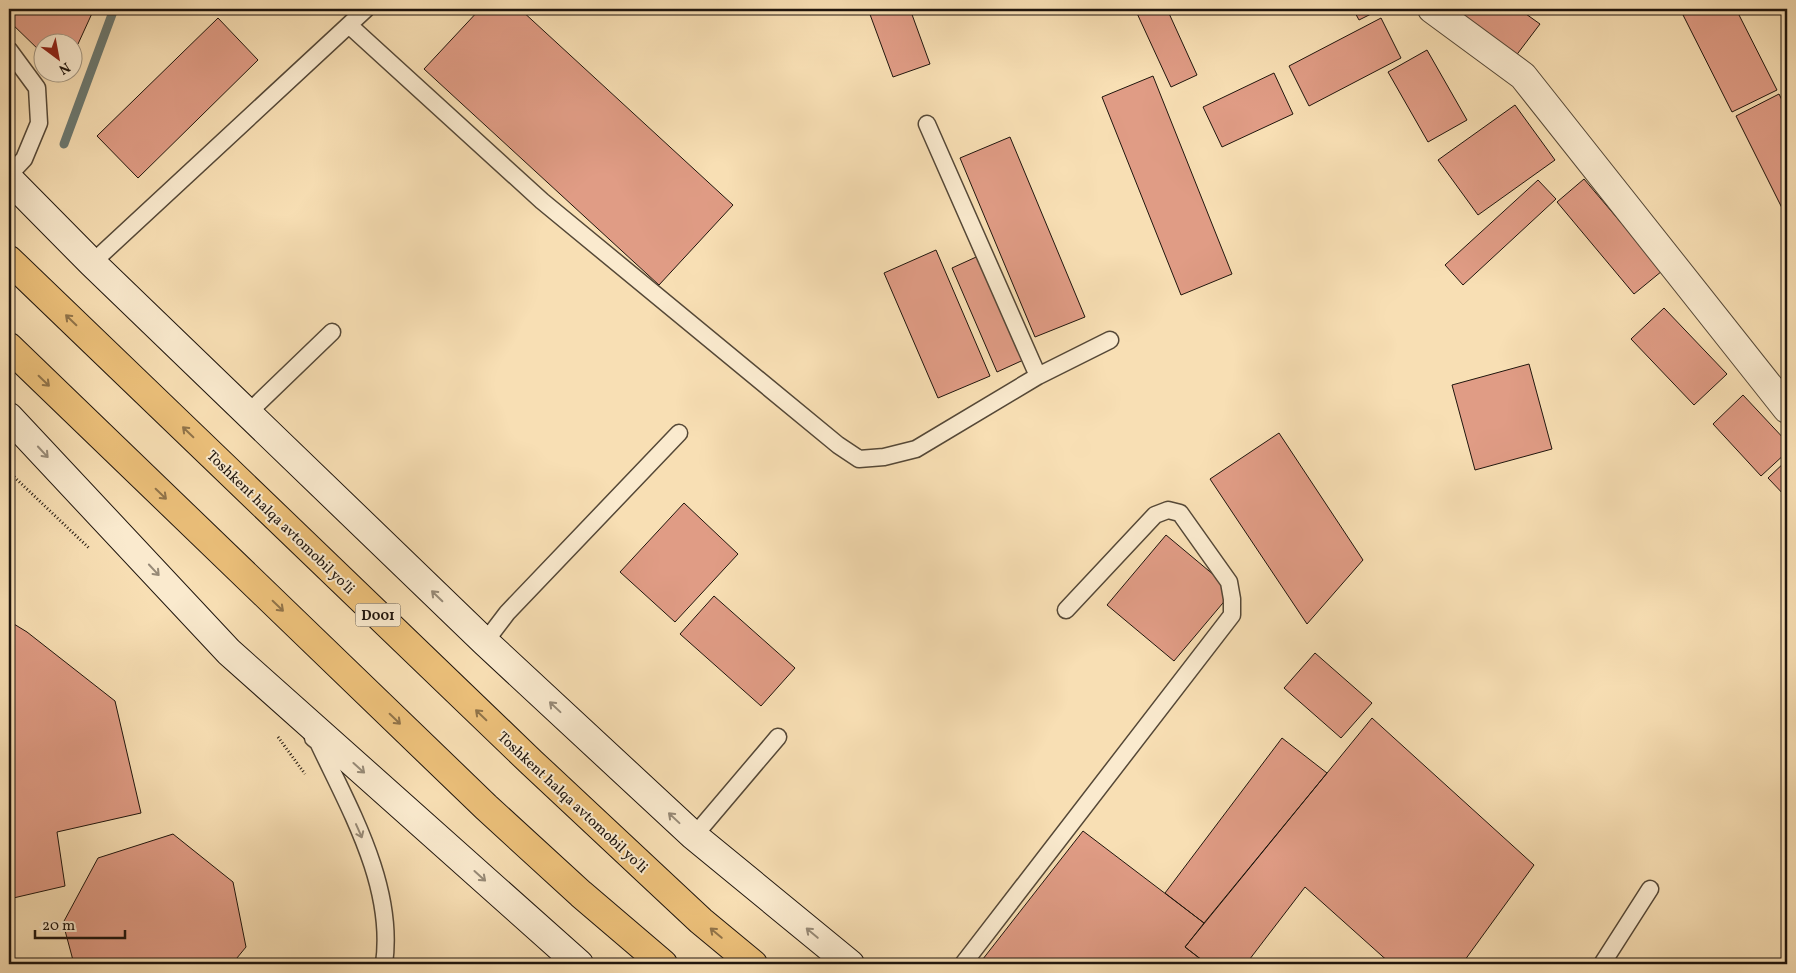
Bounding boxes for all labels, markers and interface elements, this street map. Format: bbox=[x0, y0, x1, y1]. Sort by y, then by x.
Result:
north arrow bbox=[32, 32, 82, 82]
text: N bbox=[55, 57, 73, 79]
one-way arrow bbox=[64, 314, 77, 326]
one-way arrow bbox=[38, 375, 50, 387]
one-way arrow bbox=[181, 426, 194, 438]
one-way arrow bbox=[37, 445, 48, 458]
street label: Toshkent halqa avtomobil yo'li bbox=[201, 446, 359, 600]
one-way arrow bbox=[155, 488, 167, 500]
one-way arrow bbox=[148, 564, 159, 577]
one-way arrow bbox=[431, 590, 443, 602]
one-way arrow bbox=[272, 600, 284, 613]
road number: D001 bbox=[356, 604, 400, 626]
one-way arrow bbox=[549, 701, 561, 713]
one-way arrow bbox=[475, 709, 488, 721]
one-way arrow bbox=[389, 713, 401, 725]
street label: Toshkent halqa avtomobil yo'li bbox=[492, 728, 652, 879]
one-way arrow bbox=[352, 762, 365, 773]
one-way arrow bbox=[668, 812, 681, 824]
one-way arrow bbox=[354, 823, 364, 838]
one-way arrow bbox=[474, 870, 487, 882]
scale bar bbox=[35, 908, 125, 940]
text: 20 m bbox=[42, 916, 75, 937]
one-way arrow bbox=[709, 927, 722, 939]
one-way arrow bbox=[806, 928, 819, 939]

